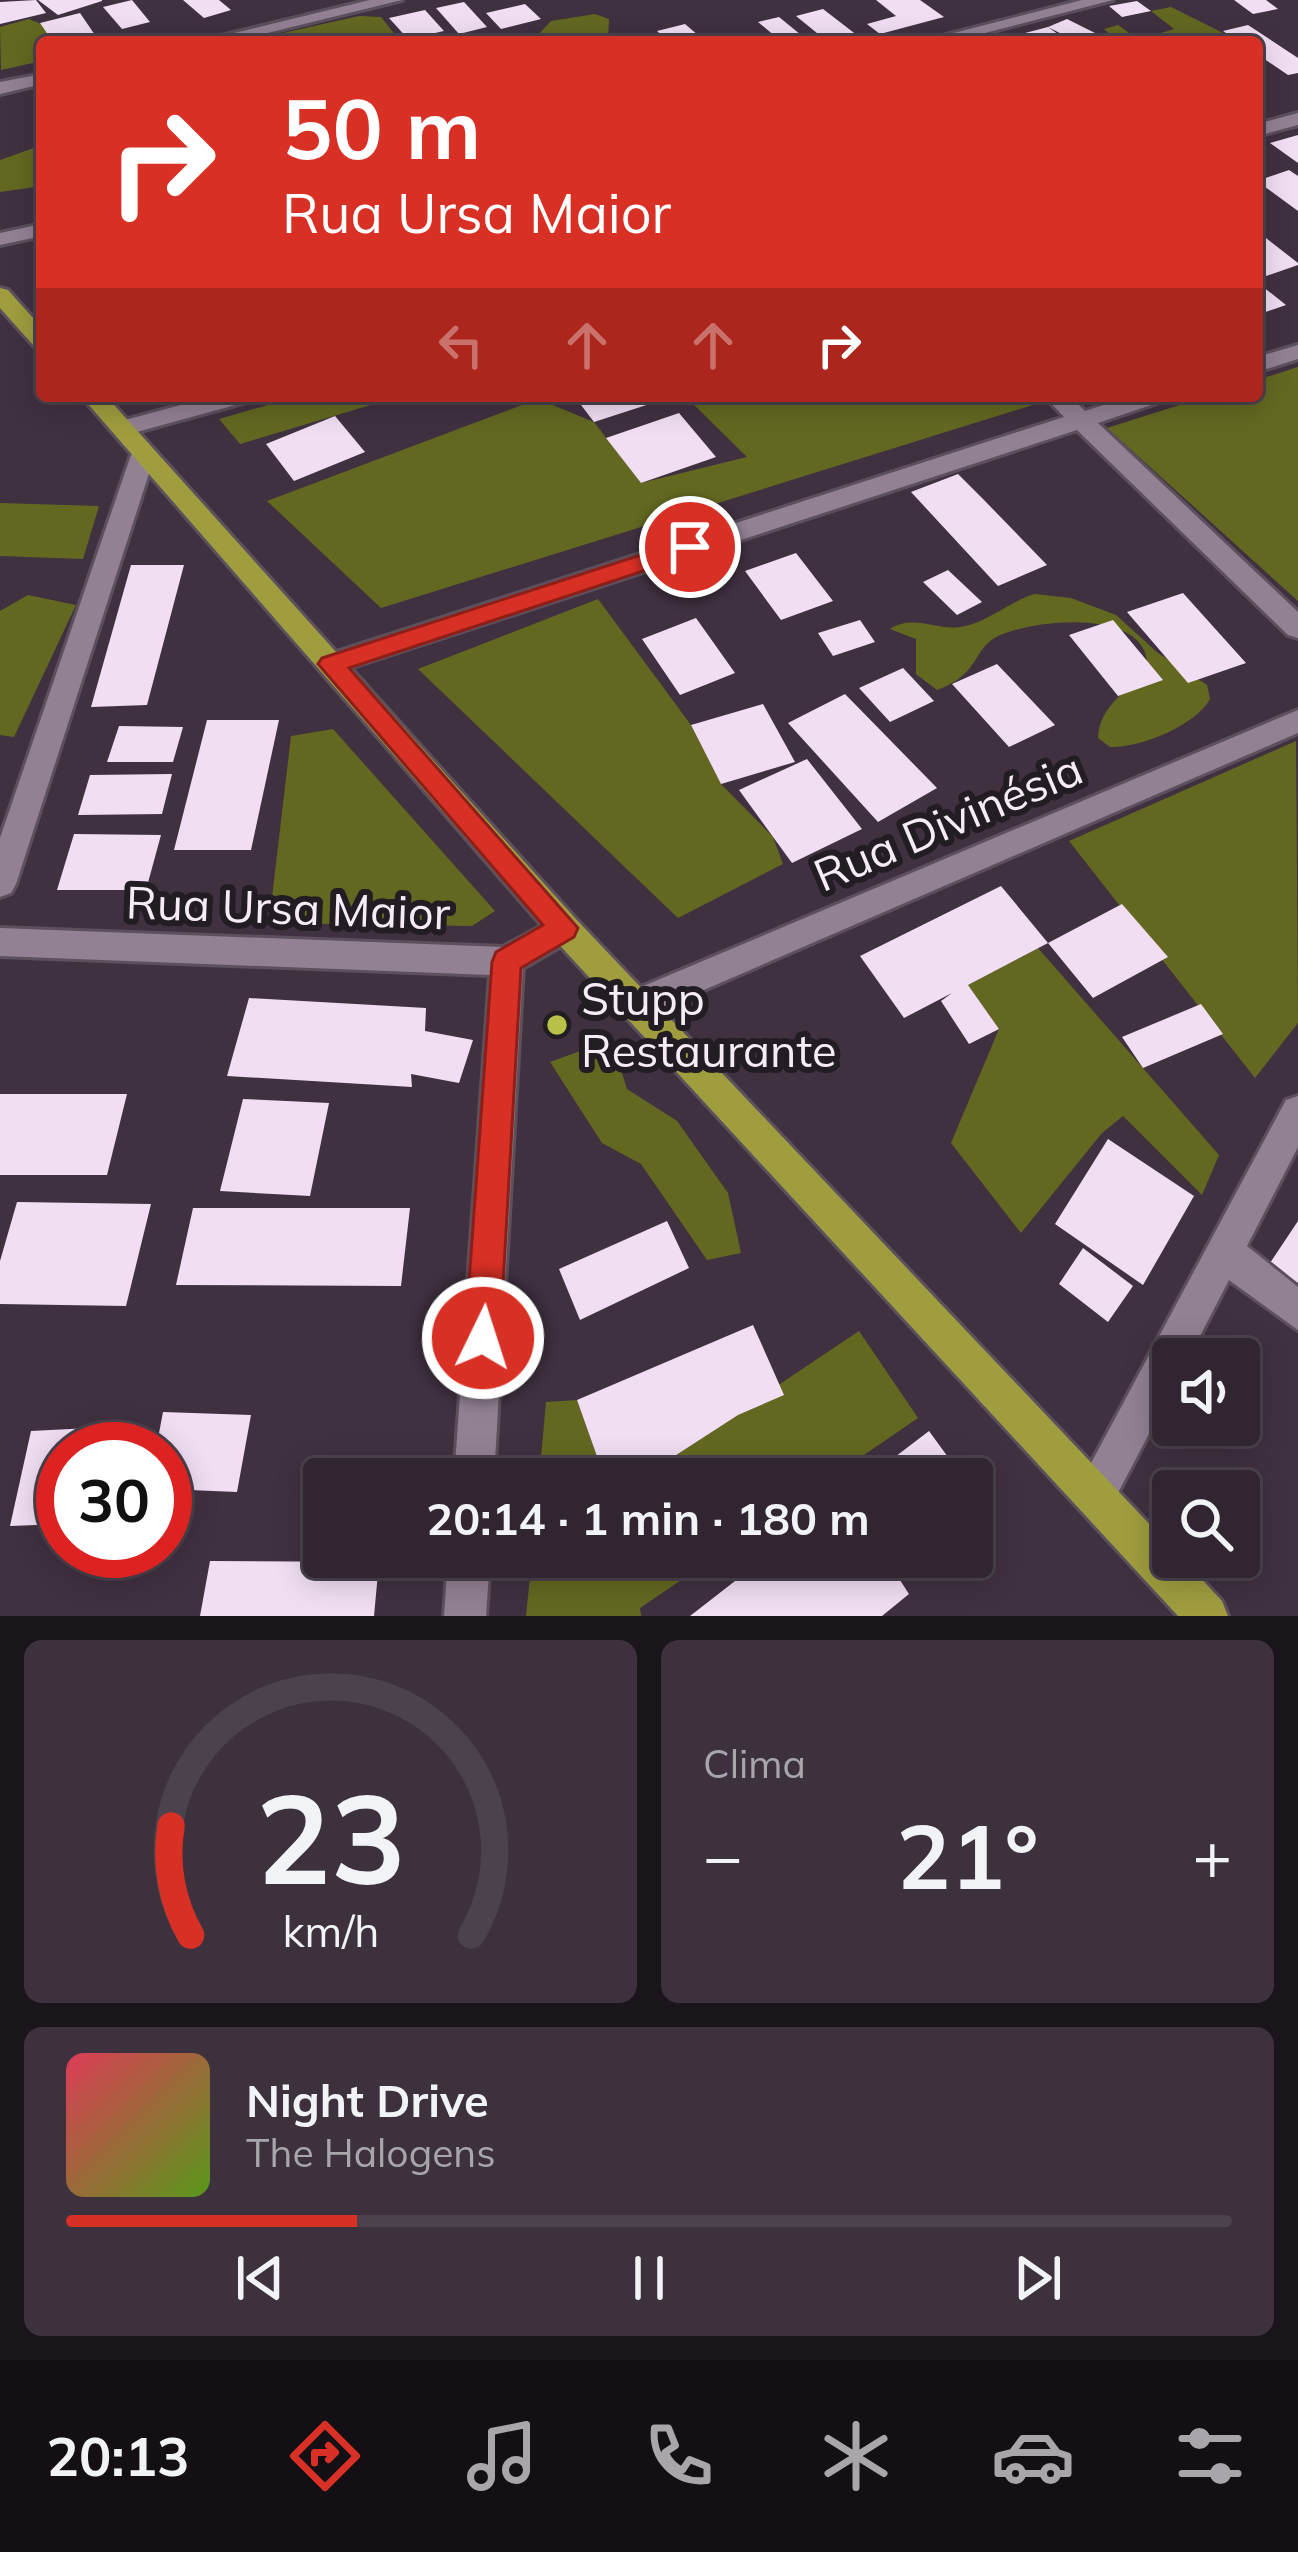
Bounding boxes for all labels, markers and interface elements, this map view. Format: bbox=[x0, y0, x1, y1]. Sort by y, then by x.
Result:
text: 50 m bbox=[282, 75, 481, 180]
icon: right bbox=[84, 84, 240, 240]
text: Rua Ursa Maior bbox=[282, 179, 671, 247]
icon: left bbox=[428, 312, 494, 378]
icon: ahead bbox=[554, 312, 620, 378]
icon: ahead bbox=[680, 312, 746, 378]
icon: right bbox=[806, 312, 872, 378]
pin bbox=[639, 496, 741, 598]
icon: arrive bbox=[657, 514, 723, 580]
street label: Rua Divinésia bbox=[805, 739, 1090, 903]
street label: Rua Ursa Maior bbox=[125, 873, 452, 941]
place label: Stupp Restaurante bbox=[581, 970, 836, 1078]
marker: Stupp Restaurante bbox=[544, 1012, 570, 1038]
position arrow bbox=[420, 1275, 546, 1401]
map controls bbox=[1152, 1338, 1260, 1578]
button: sound bbox=[1152, 1338, 1260, 1446]
speed limit sign: 30 bbox=[36, 1422, 192, 1578]
button: search bbox=[1152, 1470, 1260, 1578]
text: 20:14 · 1 min · 180 m bbox=[426, 1490, 870, 1546]
text: Clima bbox=[703, 1739, 806, 1788]
text: 23 bbox=[256, 1759, 405, 1915]
text: 21° bbox=[896, 1799, 1039, 1912]
text: − bbox=[703, 1814, 743, 1897]
text: + bbox=[1192, 1814, 1232, 1897]
text: km/h bbox=[282, 1903, 379, 1957]
text: Night Drive bbox=[246, 2072, 489, 2128]
text: The Halogens bbox=[246, 2128, 496, 2177]
icon: previous bbox=[227, 2245, 293, 2311]
icon: pause bbox=[616, 2245, 682, 2311]
icon: next bbox=[1005, 2245, 1071, 2311]
icon: directions bbox=[283, 2414, 367, 2498]
icon: music bbox=[460, 2414, 544, 2498]
icon: phone bbox=[637, 2414, 721, 2498]
icon: climate bbox=[814, 2414, 898, 2498]
icon: car bbox=[991, 2414, 1075, 2498]
icon: filters bbox=[1168, 2414, 1252, 2498]
text: 20:13 bbox=[47, 2422, 190, 2490]

